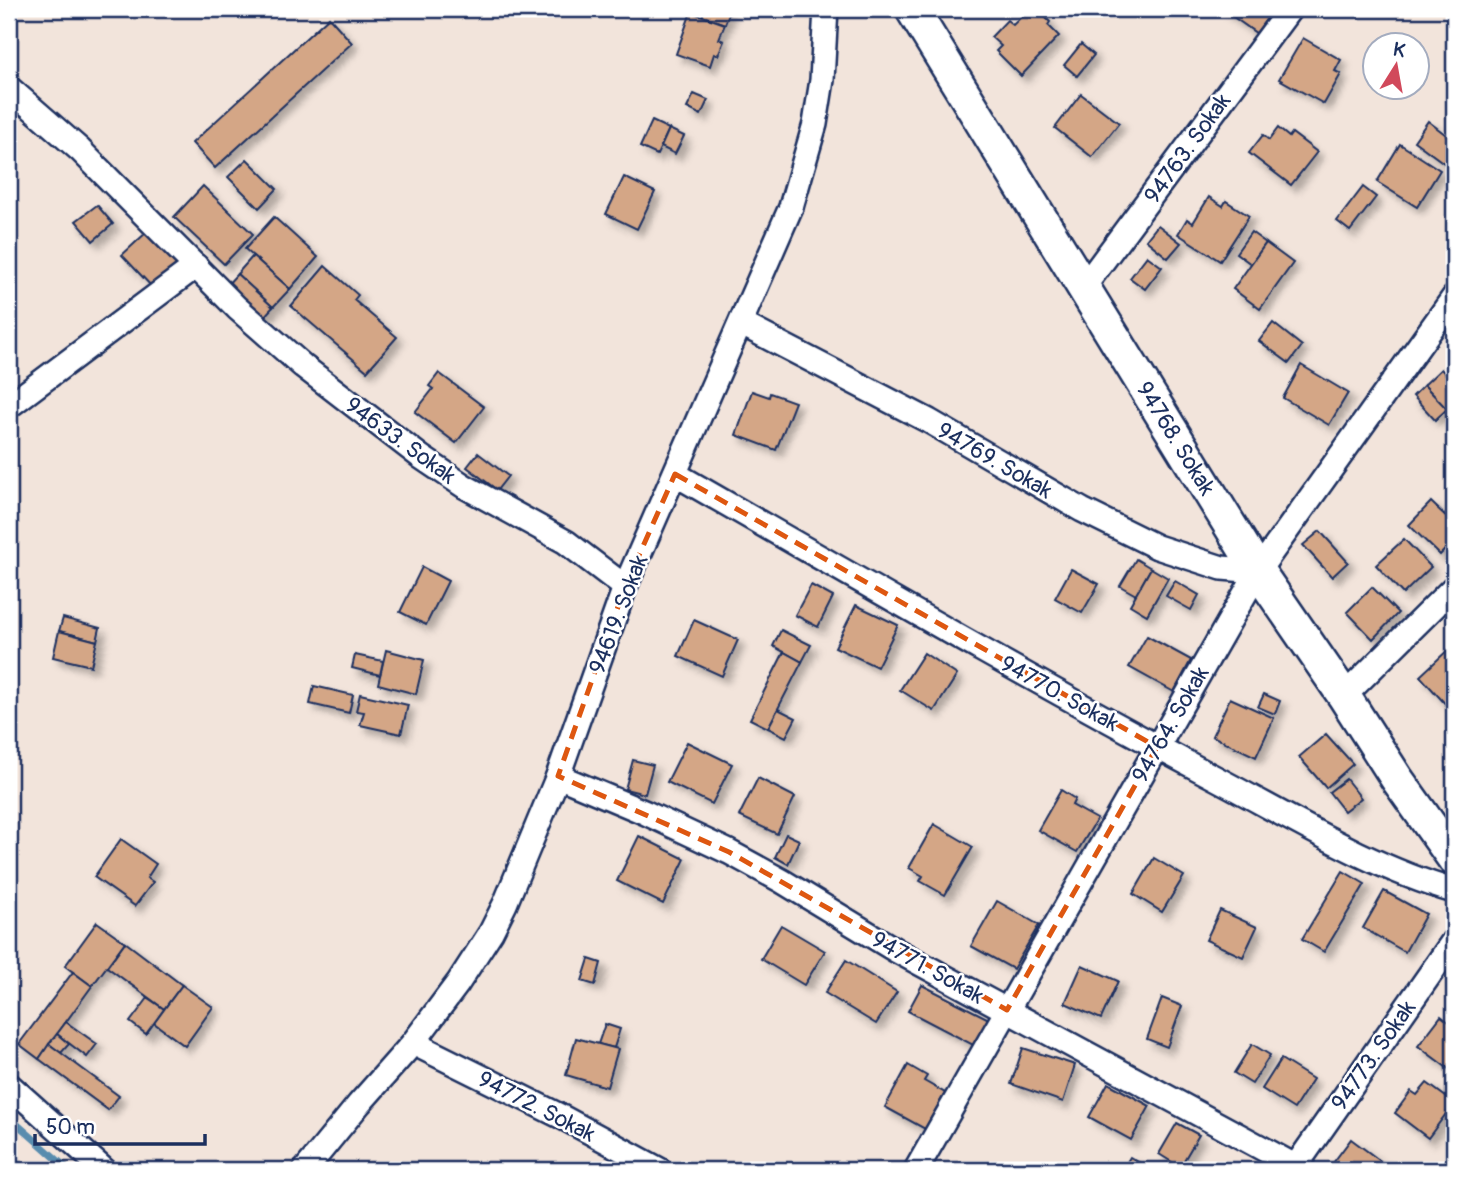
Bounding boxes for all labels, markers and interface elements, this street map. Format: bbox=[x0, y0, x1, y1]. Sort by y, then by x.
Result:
north arrow bbox=[1362, 32, 1432, 102]
text: K bbox=[1391, 37, 1407, 63]
street label: 94763. Sokak bbox=[1138, 87, 1237, 209]
street label: 94768. Sokak bbox=[1130, 376, 1222, 501]
street label: 94633. Sokak bbox=[340, 390, 462, 491]
street label: 94769. Sokak bbox=[932, 416, 1058, 505]
street label: 94619. Sokak bbox=[583, 550, 655, 678]
street label: 94770. Sokak bbox=[995, 649, 1124, 738]
street label: 94764. Sokak bbox=[1125, 660, 1216, 788]
street label: 94771. Sokak bbox=[866, 925, 989, 1010]
street label: 94773. Sokak bbox=[1325, 994, 1422, 1116]
street label: 94772. Sokak bbox=[473, 1064, 601, 1149]
scale bar bbox=[35, 1102, 205, 1146]
text: 50 m bbox=[46, 1114, 95, 1141]

